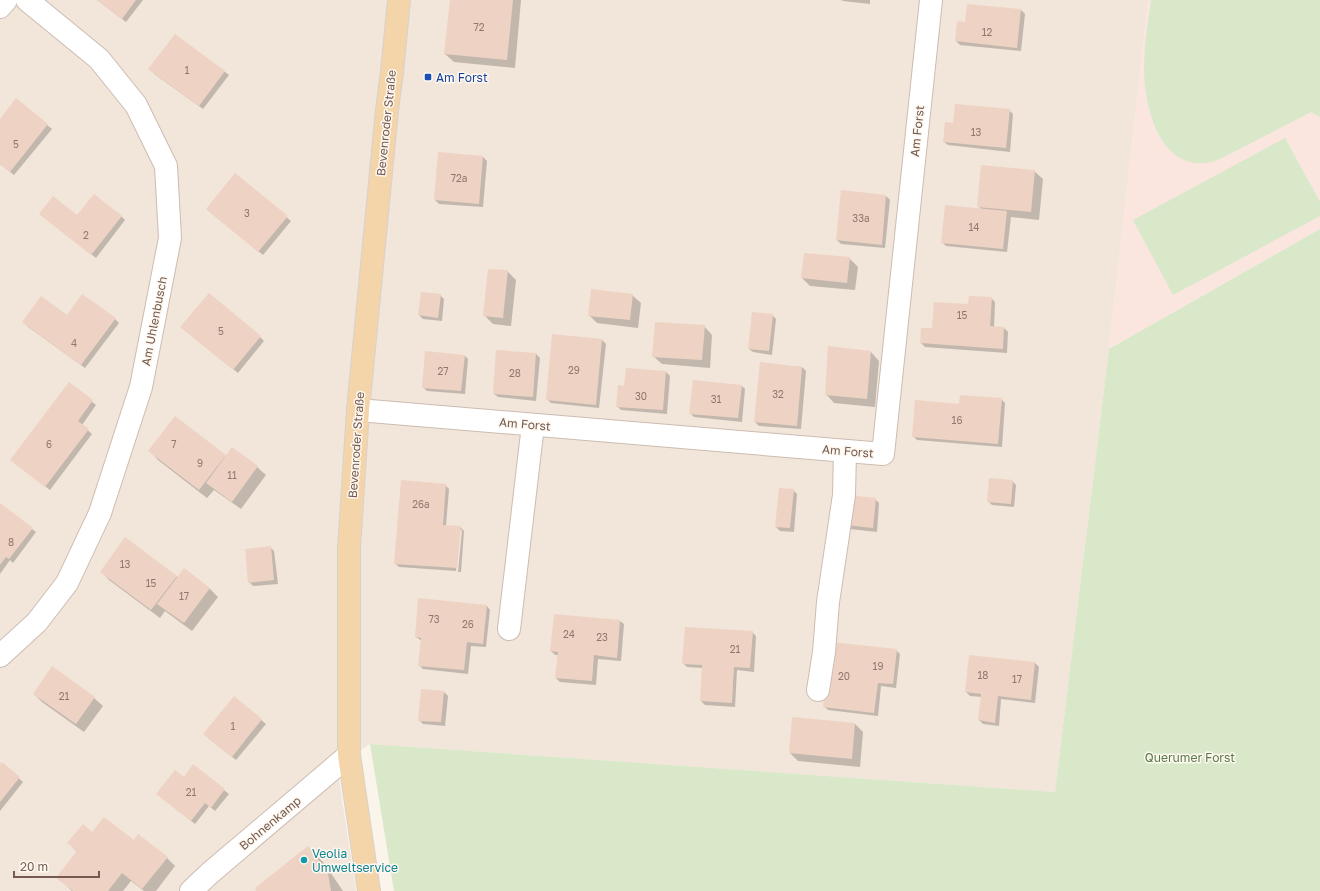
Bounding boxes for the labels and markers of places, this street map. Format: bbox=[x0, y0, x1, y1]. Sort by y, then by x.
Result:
place label: Am Forst bbox=[436, 70, 488, 85]
marker: Am Forst bbox=[423, 72, 433, 82]
place label: Veolia Umweltservice bbox=[312, 846, 398, 875]
marker: Veolia Umweltservice bbox=[299, 855, 309, 865]

